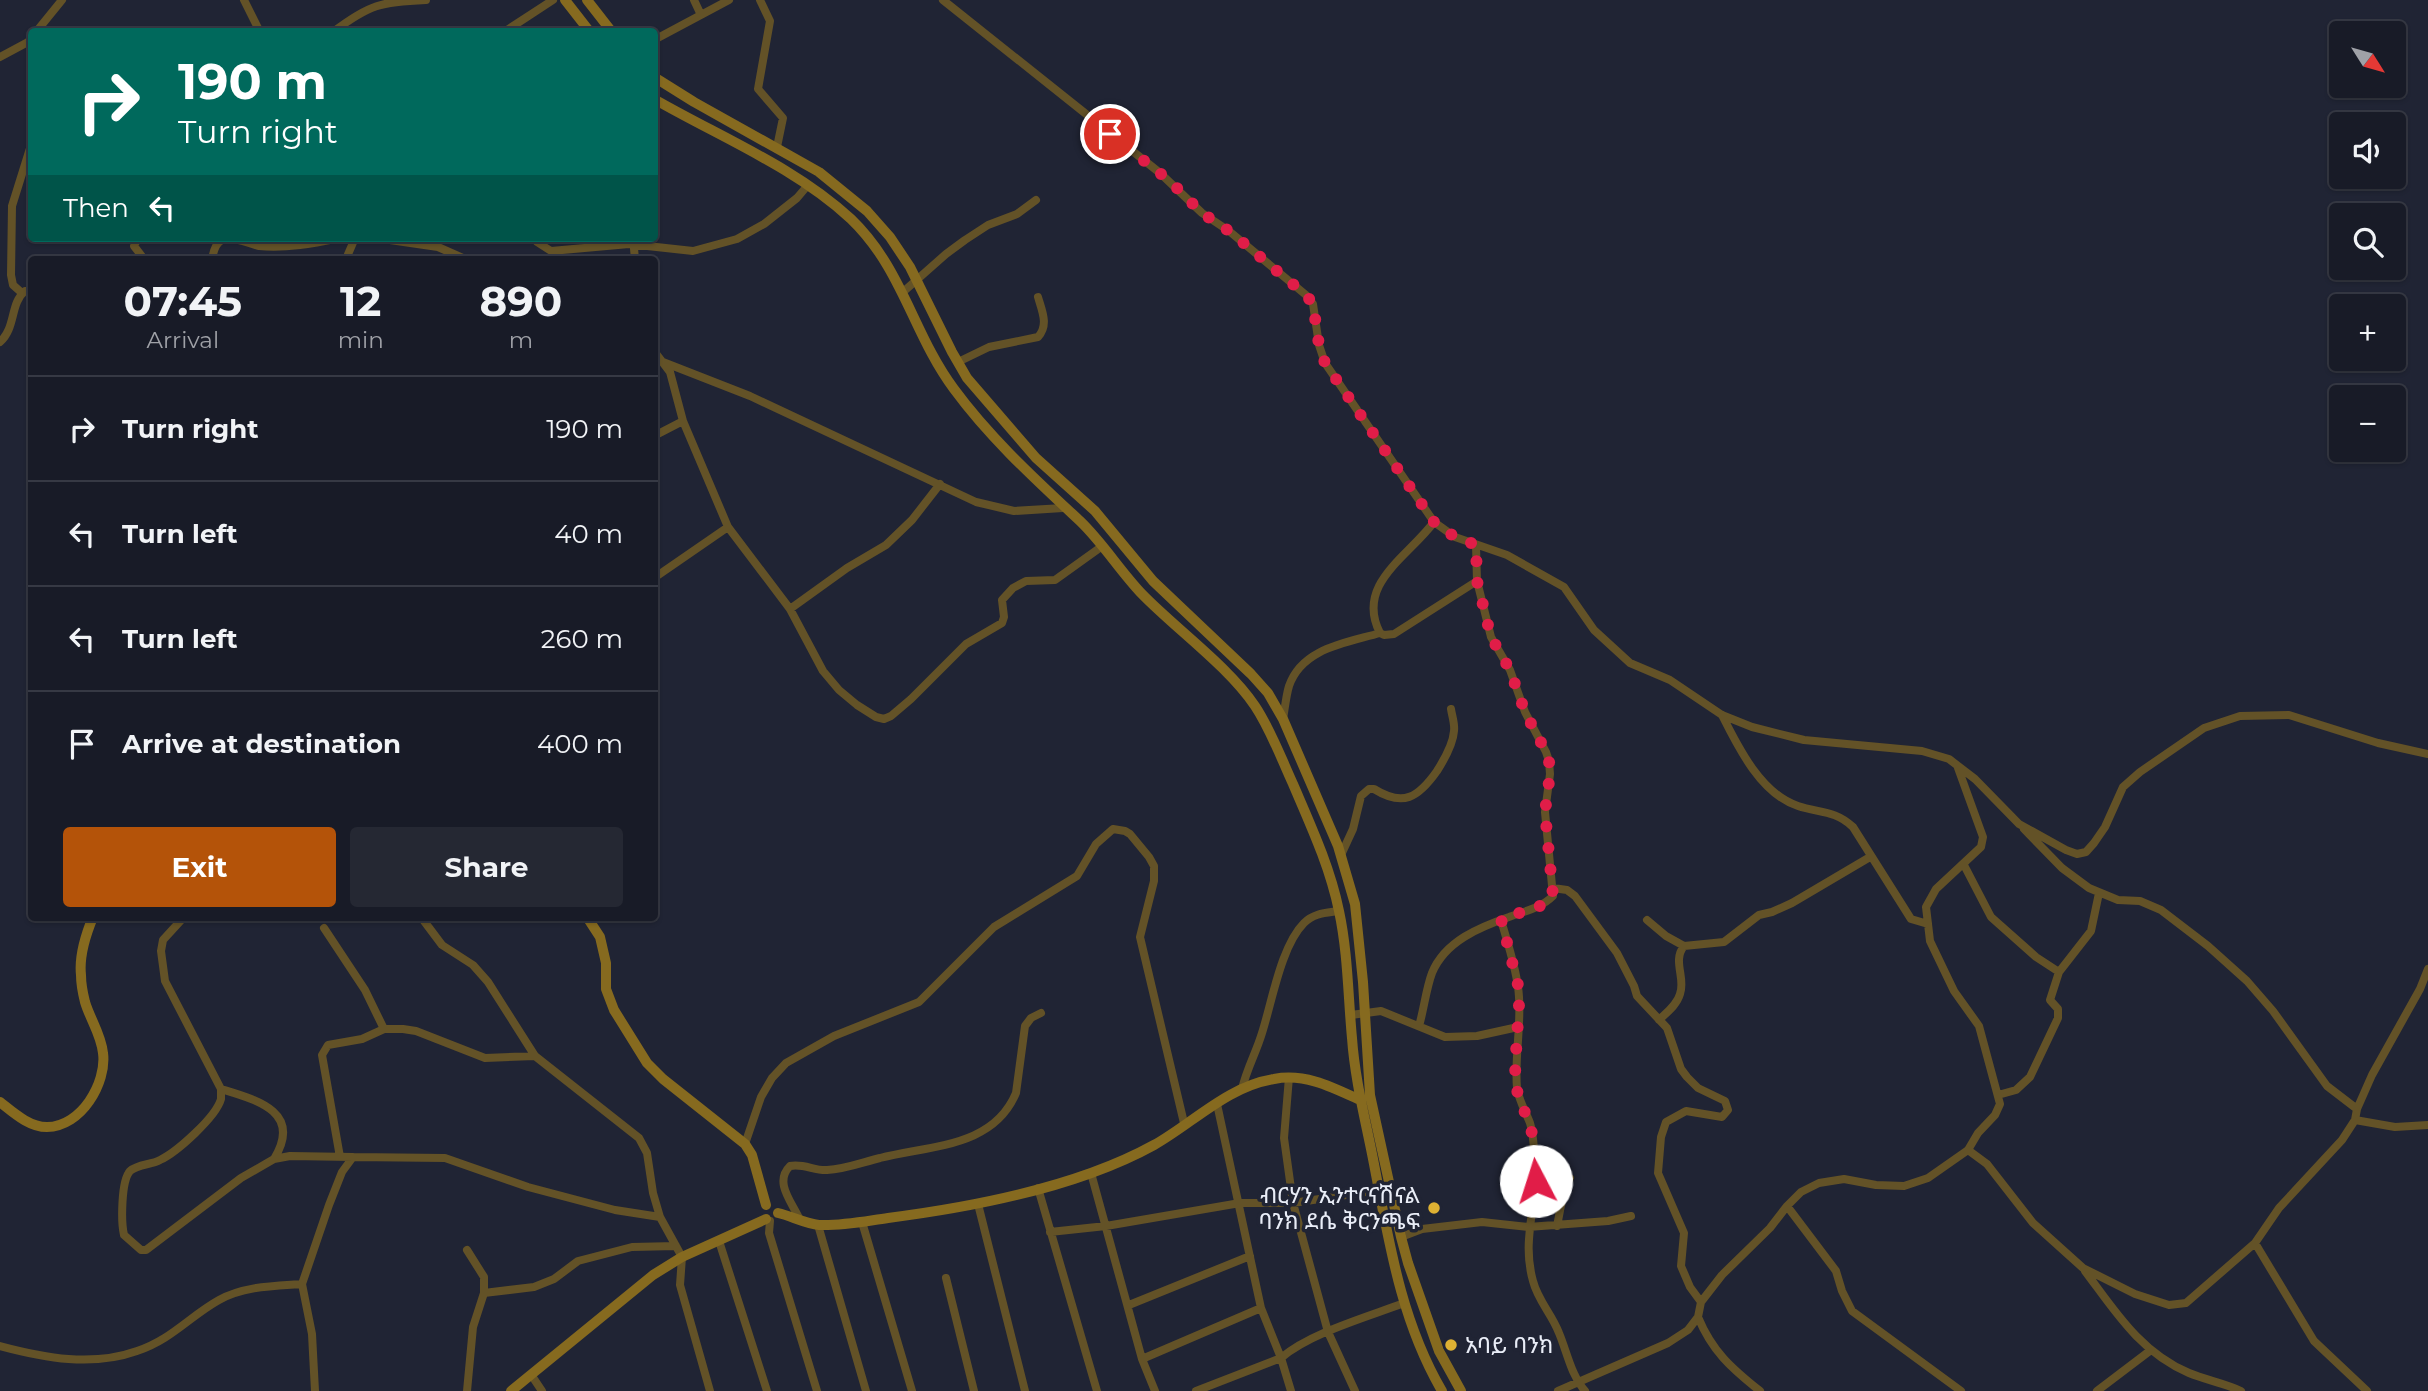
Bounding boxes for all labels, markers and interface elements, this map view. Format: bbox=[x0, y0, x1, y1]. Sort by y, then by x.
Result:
north arrow bbox=[2329, 21, 2406, 98]
map controls bbox=[2329, 21, 2406, 462]
text: 190 m bbox=[178, 52, 327, 111]
icon: right bbox=[63, 56, 154, 147]
pin bbox=[1080, 104, 1140, 164]
text: Turn right bbox=[178, 112, 338, 151]
button: sound bbox=[2329, 112, 2406, 189]
icon: arrive bbox=[1091, 115, 1129, 153]
icon: left bbox=[143, 189, 181, 227]
text: Then bbox=[63, 192, 129, 224]
button: search bbox=[2329, 203, 2406, 280]
text: 07:45 bbox=[124, 275, 242, 327]
text: 12 bbox=[340, 275, 381, 327]
text: 890 bbox=[479, 275, 562, 327]
button: + bbox=[2329, 294, 2406, 371]
text: Arrival bbox=[147, 326, 219, 354]
text: min bbox=[338, 326, 384, 354]
text: m bbox=[509, 326, 533, 354]
button: − bbox=[2329, 385, 2406, 462]
icon: right bbox=[63, 410, 101, 448]
text: Turn right bbox=[122, 413, 258, 445]
text: 190 m bbox=[546, 413, 623, 445]
icon: left bbox=[63, 515, 101, 553]
text: Turn left bbox=[122, 518, 238, 550]
text: 40 m bbox=[554, 518, 623, 550]
icon: left bbox=[63, 620, 101, 658]
text: Turn left bbox=[122, 623, 238, 655]
text: 260 m bbox=[541, 623, 623, 655]
icon: arrive bbox=[63, 725, 101, 763]
text: Arrive at destination bbox=[122, 728, 401, 760]
text: 400 m bbox=[537, 728, 623, 760]
button: Exit bbox=[63, 827, 336, 907]
button: Share bbox=[350, 827, 623, 907]
position arrow bbox=[1499, 1144, 1573, 1218]
place label: ብርሃን ኢንተርናሽናል ባንክ ደሴ ቅርንጫፍ bbox=[1259, 1181, 1421, 1235]
marker: ብርሃን ኢንተርናሽናል ባንክ ደሴ ቅርንጫፍ bbox=[1426, 1200, 1442, 1216]
place label: አባይ ባንክ bbox=[1465, 1331, 1554, 1359]
marker: አባይ ባንክ bbox=[1443, 1337, 1459, 1353]

